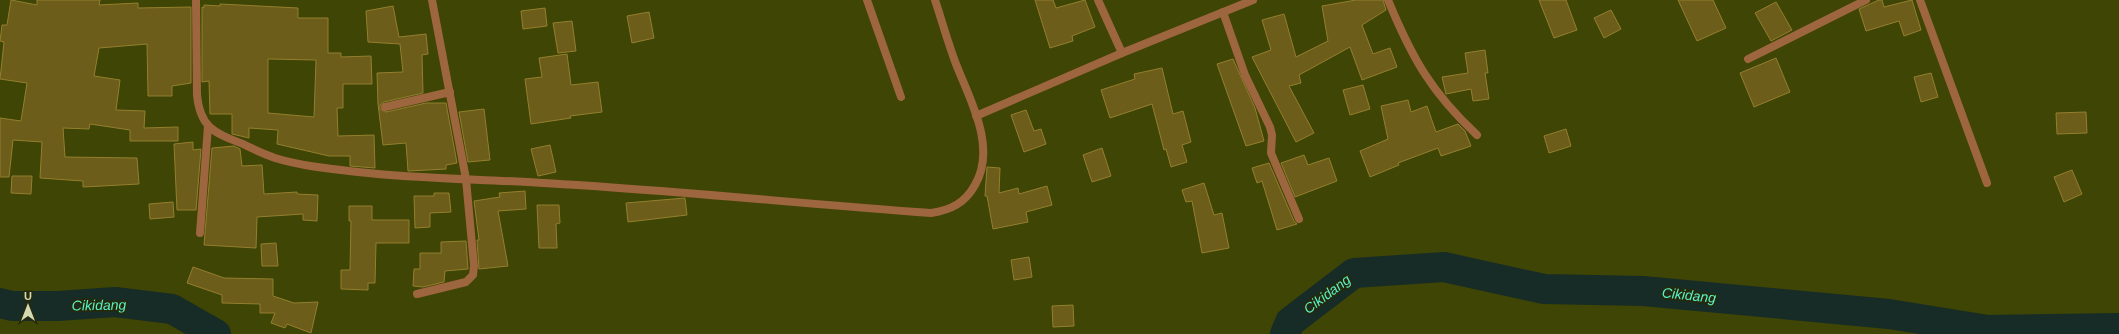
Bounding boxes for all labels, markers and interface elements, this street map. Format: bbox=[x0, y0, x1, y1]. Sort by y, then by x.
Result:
water label: Cikidang bbox=[1300, 271, 1354, 317]
water label: Cikidang bbox=[1661, 284, 1717, 306]
north arrow bbox=[8, 286, 48, 326]
text: U bbox=[24, 290, 32, 302]
water label: Cikidang bbox=[72, 297, 127, 313]

